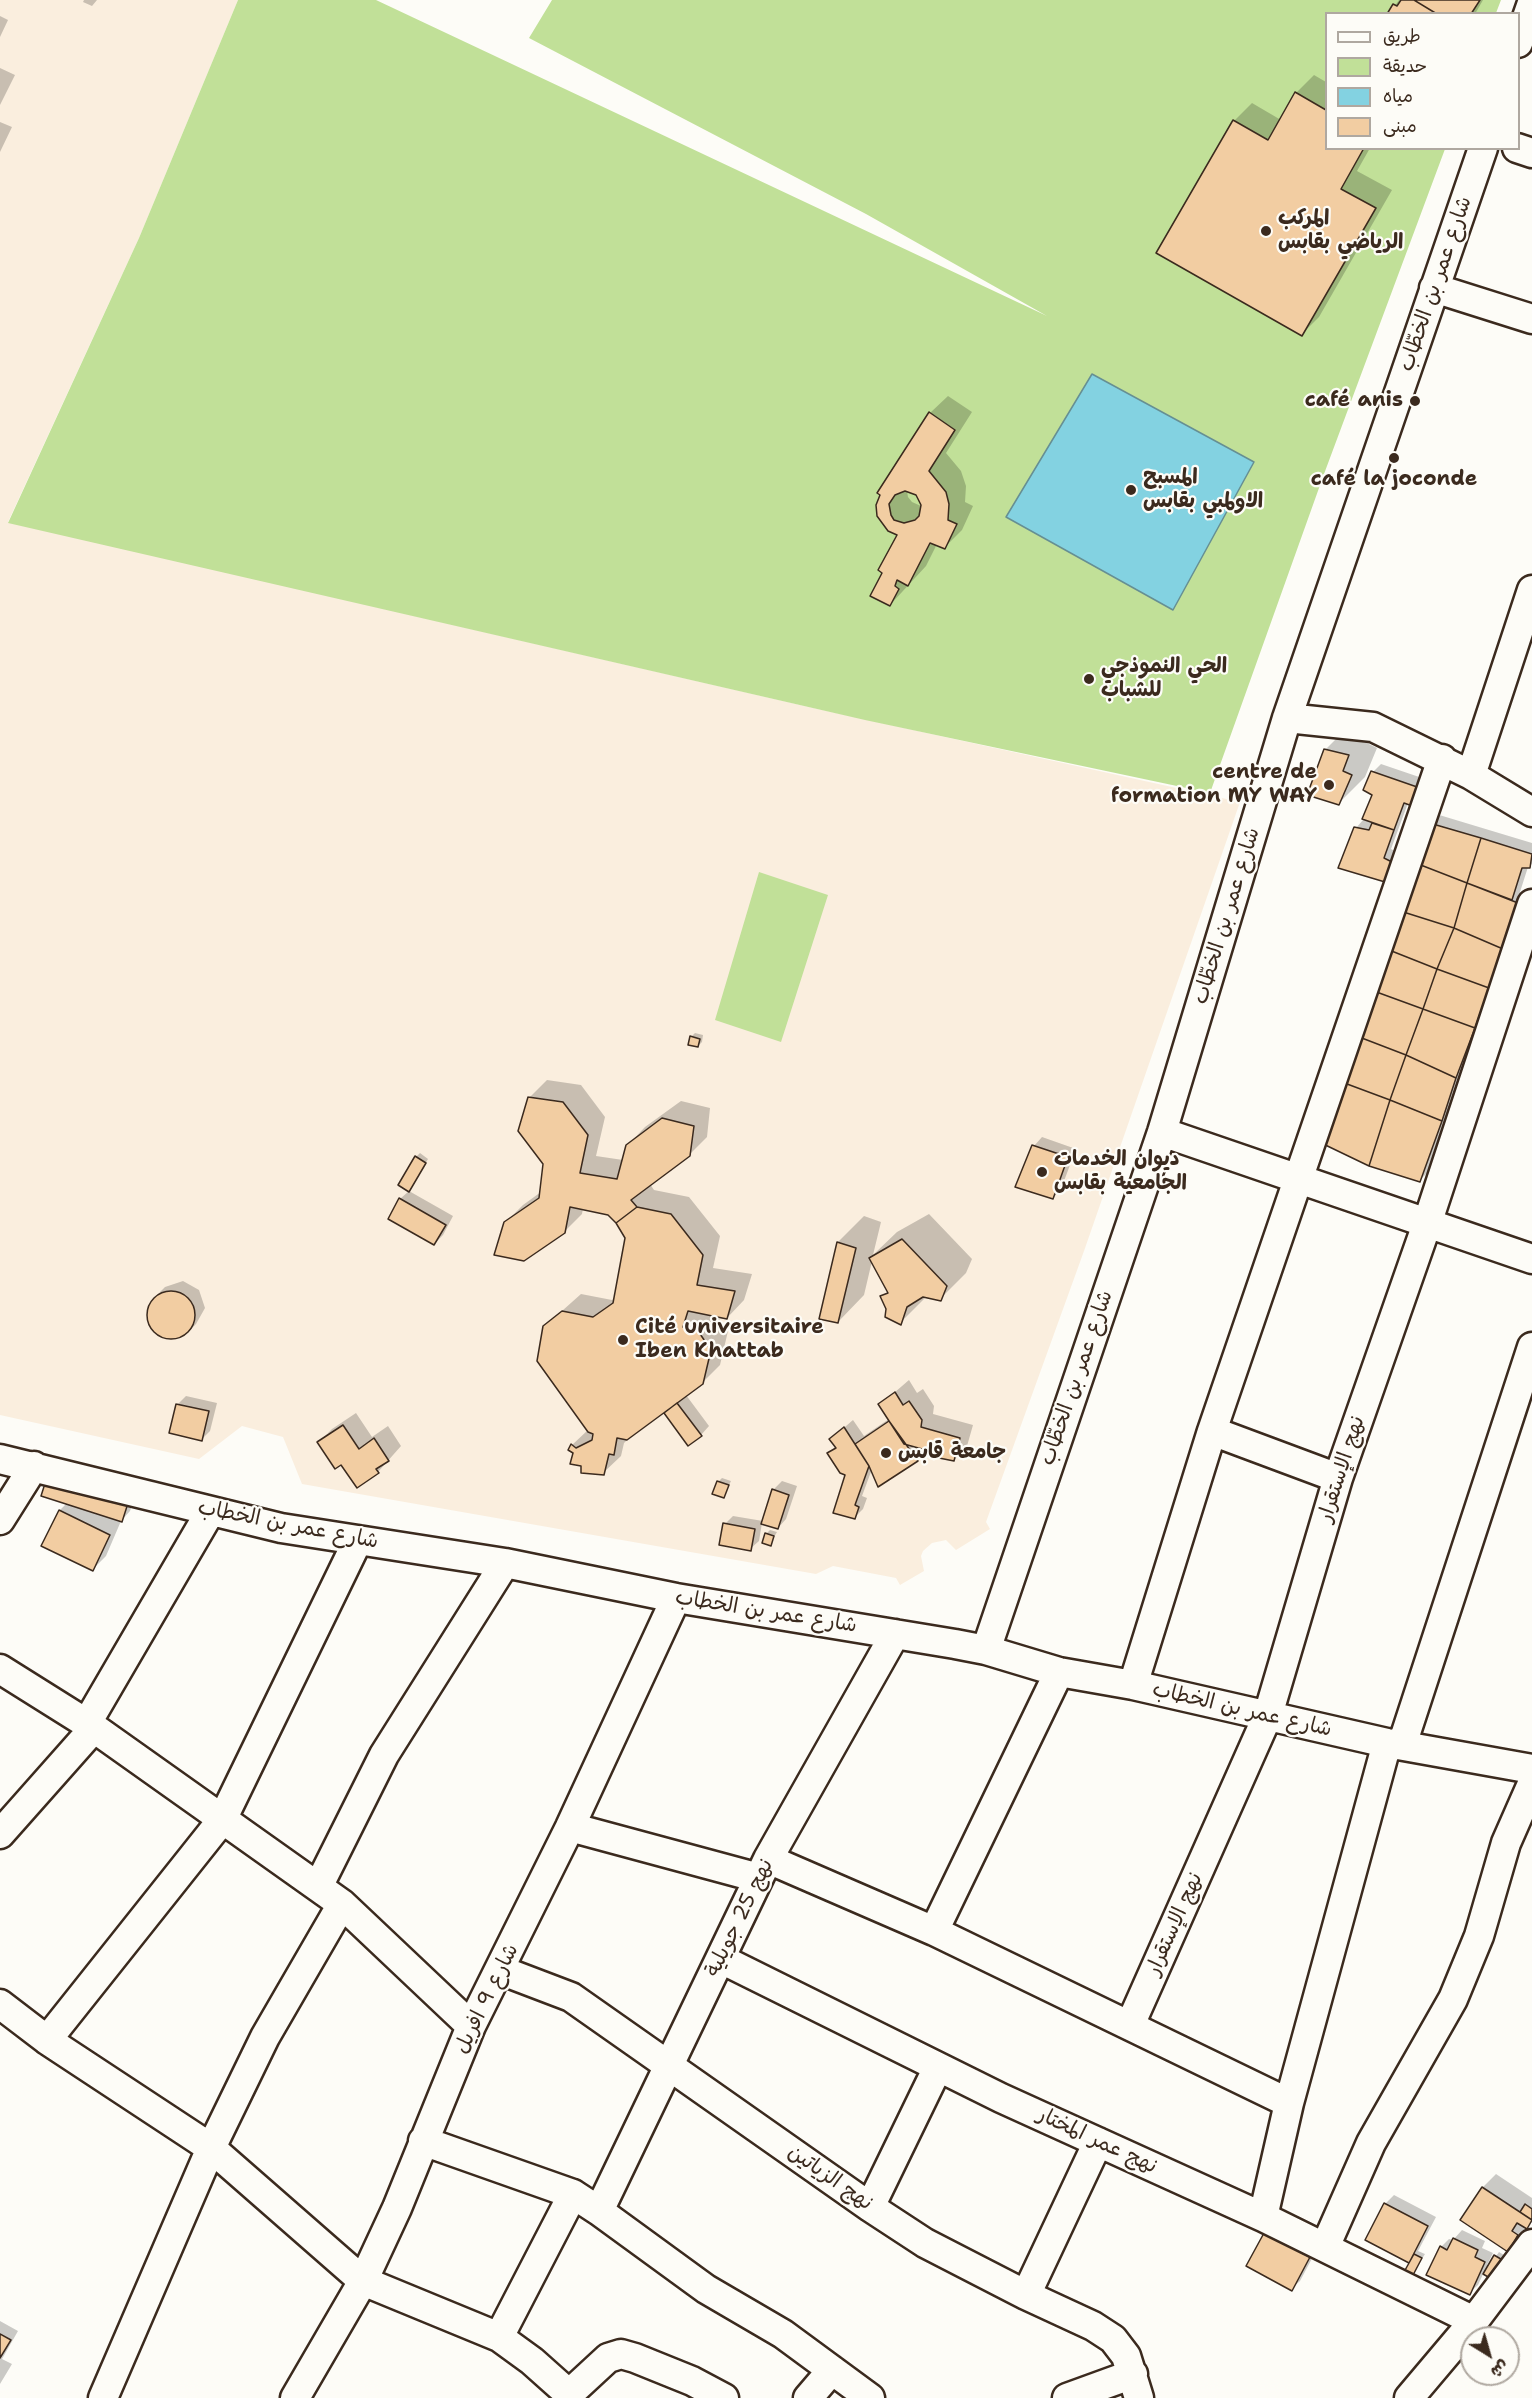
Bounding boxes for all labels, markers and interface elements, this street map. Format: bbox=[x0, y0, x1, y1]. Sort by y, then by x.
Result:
legend bbox=[1325, 12, 1520, 150]
text: طريق bbox=[1383, 24, 1421, 48]
text: حديقة bbox=[1383, 54, 1427, 78]
text: مياه bbox=[1383, 84, 1413, 108]
text: مبنى bbox=[1383, 114, 1417, 138]
street label: شارع عمر بن الخطّاب bbox=[1394, 193, 1478, 375]
place label: المركب الرياضي بقابس bbox=[1278, 206, 1403, 256]
marker: المركب الرياضي بقابس bbox=[1259, 224, 1273, 238]
place label: café anis bbox=[1305, 388, 1403, 414]
marker: café anis bbox=[1408, 394, 1422, 408]
marker: café la joconde bbox=[1387, 451, 1401, 465]
place label: المسبح الاولمبي بقابس bbox=[1143, 465, 1263, 515]
place label: café la joconde bbox=[1311, 467, 1477, 493]
marker: المسبح الاولمبي بقابس bbox=[1124, 483, 1138, 497]
place label: الحي النموذجي للشباب bbox=[1101, 654, 1227, 704]
marker: الحي النموذجي للشباب bbox=[1082, 672, 1096, 686]
place label: centre de formation MY WAY bbox=[1111, 760, 1317, 810]
marker: centre de formation MY WAY bbox=[1322, 778, 1336, 792]
street label: شارع عمر بن الخطّاب bbox=[1188, 825, 1266, 1007]
place label: ديوان الخدمات الجامعية بقابس bbox=[1054, 1147, 1187, 1197]
marker: ديوان الخدمات الجامعية بقابس bbox=[1035, 1165, 1049, 1179]
street label: شارع عمر بن الخطّاب bbox=[1035, 1287, 1119, 1469]
place label: Cité universitaire Iben Khattab bbox=[635, 1315, 824, 1365]
marker: Cité universitaire Iben Khattab bbox=[616, 1333, 630, 1347]
street label: نهج الإستقرار bbox=[1313, 1413, 1371, 1525]
place label: جامعة قابس bbox=[898, 1440, 1006, 1466]
marker: جامعة قابس bbox=[879, 1446, 893, 1460]
street label: شارع عمر بن الخطاب bbox=[196, 1495, 380, 1555]
street label: شارع عمر بن الخطاب bbox=[673, 1585, 859, 1639]
street label: شارع عمر بن الخطاب bbox=[1150, 1677, 1334, 1743]
street label: نهج 25 جويلية bbox=[701, 1855, 779, 1981]
street label: نهج الإستقرار bbox=[1141, 1869, 1209, 1979]
street label: شارع 9 افريل bbox=[450, 1940, 524, 2058]
street label: نهج عمر المختار bbox=[1033, 2102, 1161, 2180]
street label: نهج الزياتين bbox=[783, 2140, 877, 2216]
north arrow bbox=[1460, 2326, 1520, 2386]
text: ش bbox=[1487, 2355, 1513, 2383]

